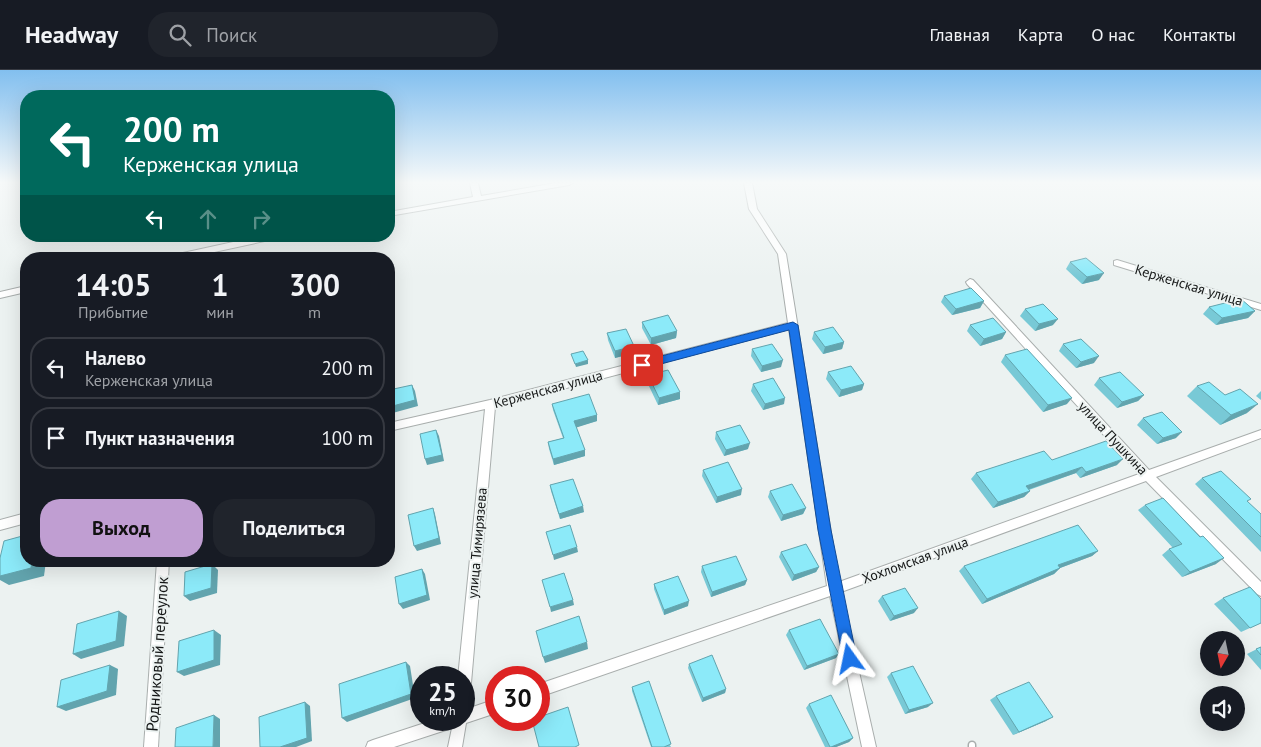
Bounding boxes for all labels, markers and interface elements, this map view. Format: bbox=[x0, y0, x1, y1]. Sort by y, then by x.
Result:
search box bbox=[148, 12, 498, 57]
text: Headway bbox=[25, 19, 118, 50]
icon: search bbox=[166, 21, 194, 49]
text: Поиск bbox=[206, 23, 257, 47]
text: Главная bbox=[929, 23, 990, 46]
text: Карта bbox=[1018, 23, 1063, 46]
text: О нас bbox=[1091, 23, 1135, 46]
text: Контакты bbox=[1163, 23, 1236, 46]
text: 200 m bbox=[123, 106, 220, 152]
icon: left bbox=[40, 110, 105, 175]
text: Керженская улица bbox=[123, 150, 299, 178]
icon: left bbox=[141, 205, 169, 233]
icon: ahead bbox=[194, 205, 222, 233]
icon: right bbox=[247, 205, 275, 233]
street label: Керженская улица bbox=[1133, 260, 1245, 310]
text: 14:05 bbox=[75, 265, 151, 304]
text: 1 bbox=[212, 265, 229, 304]
text: 300 bbox=[289, 265, 340, 304]
text: Прибытие bbox=[78, 302, 148, 322]
text: мин bbox=[206, 302, 234, 322]
text: m bbox=[308, 302, 321, 322]
pin bbox=[621, 344, 663, 386]
text: Налево bbox=[85, 346, 146, 370]
icon: arrive bbox=[628, 351, 656, 379]
icon: left bbox=[42, 354, 70, 382]
text: 200 m bbox=[321, 356, 373, 380]
street label: Керженская улица bbox=[492, 366, 604, 412]
text: Керженская улица bbox=[85, 370, 213, 390]
street label: улица Пушкина bbox=[1074, 397, 1152, 479]
icon: arrive bbox=[42, 424, 70, 452]
text: Пункт назначения bbox=[85, 426, 235, 450]
text: 100 m bbox=[321, 426, 373, 450]
street label: улица Тимирязева bbox=[463, 487, 491, 599]
button: Выход bbox=[40, 499, 203, 557]
button: Поделиться bbox=[213, 499, 375, 557]
street label: Хохломская улица bbox=[859, 532, 971, 588]
street label: Родниковый переулок bbox=[142, 576, 172, 732]
north arrow bbox=[1200, 631, 1245, 676]
map controls bbox=[1200, 631, 1245, 731]
position arrow bbox=[823, 632, 875, 684]
speed limit sign: 30 bbox=[485, 666, 550, 731]
text: 25 bbox=[428, 676, 457, 708]
button: sound bbox=[1200, 686, 1245, 731]
text: km/h bbox=[429, 703, 456, 718]

